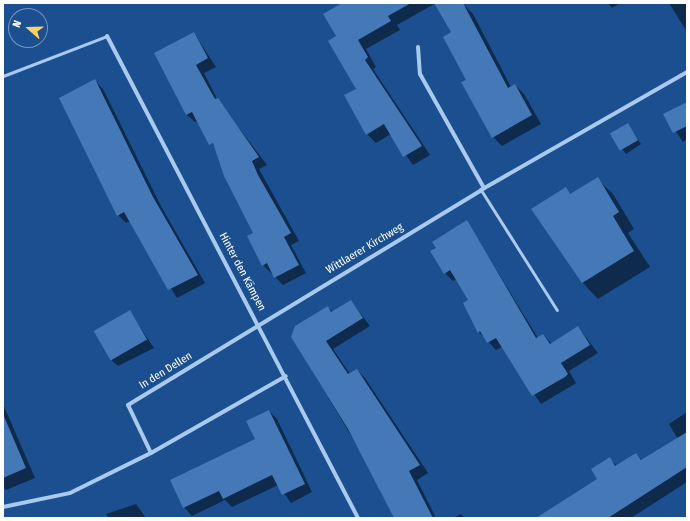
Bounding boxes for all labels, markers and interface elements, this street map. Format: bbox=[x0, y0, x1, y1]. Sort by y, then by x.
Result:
north arrow bbox=[8, 8, 48, 48]
text: N bbox=[10, 19, 24, 29]
street label: Wittlaerer Kirchweg bbox=[324, 221, 406, 277]
street label: Hinter den Kämpen bbox=[216, 231, 268, 313]
street label: In den Dellen bbox=[137, 350, 195, 392]

